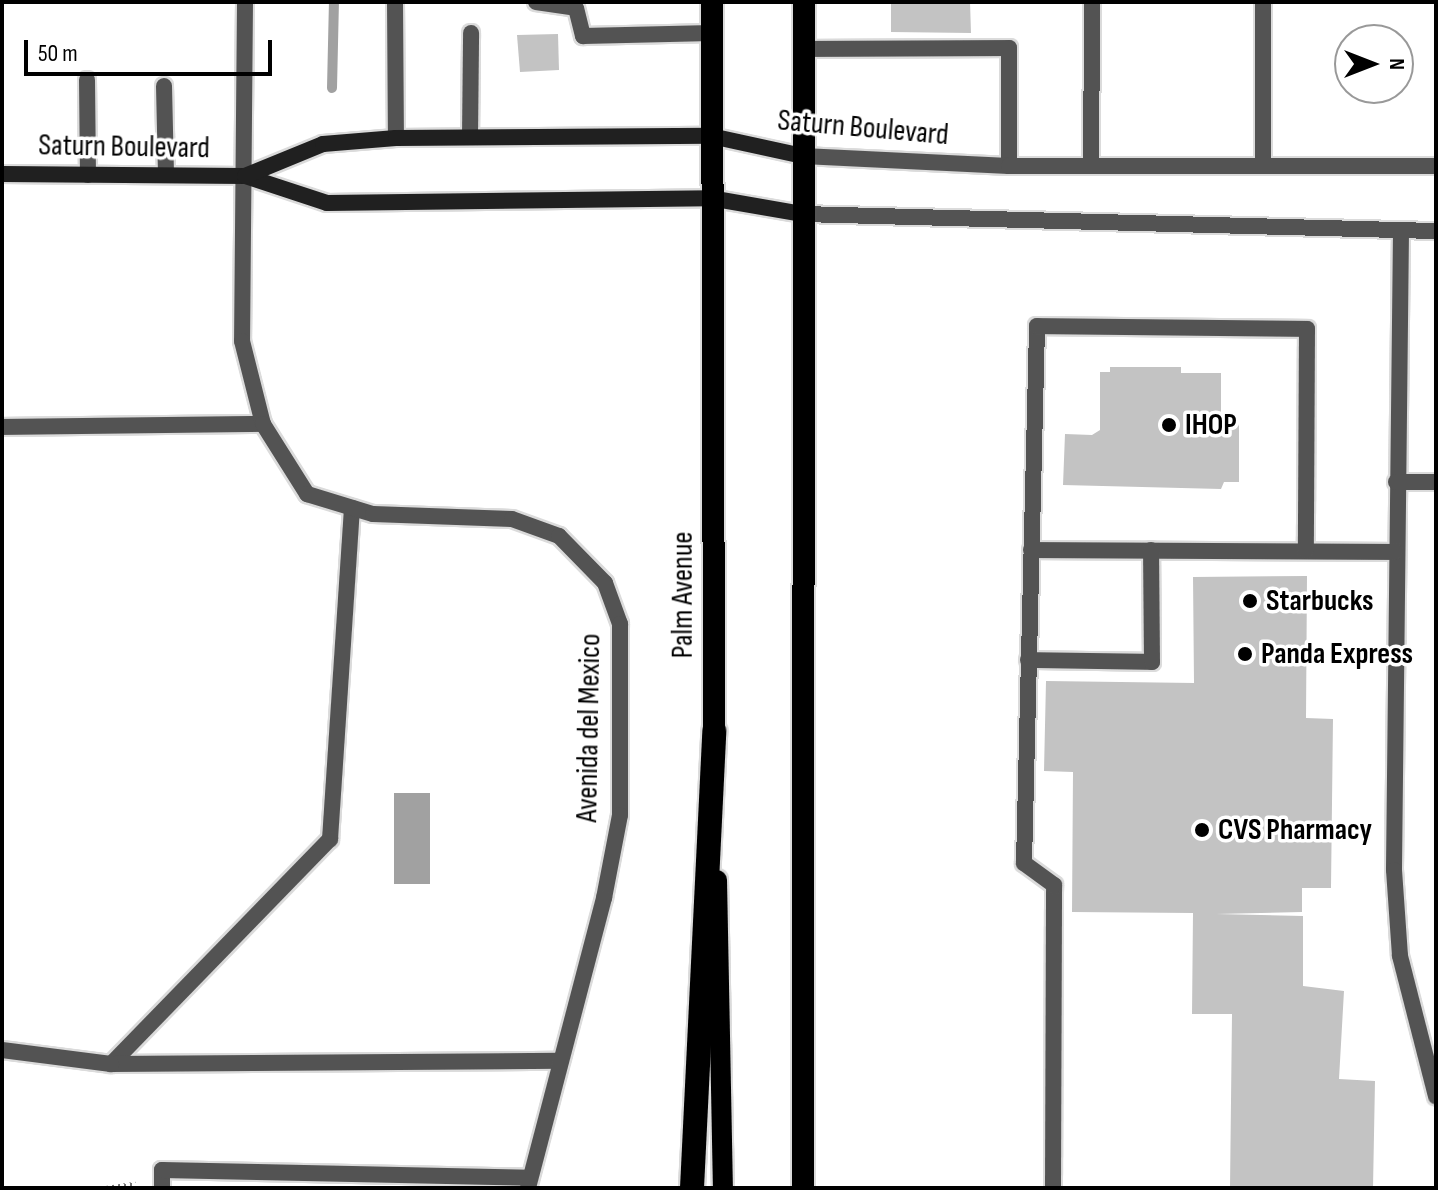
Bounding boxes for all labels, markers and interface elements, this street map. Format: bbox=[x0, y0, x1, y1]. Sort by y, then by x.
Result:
scale bar bbox=[28, 24, 276, 74]
north arrow bbox=[1334, 24, 1414, 104]
text: 50 m bbox=[38, 39, 78, 68]
text: N bbox=[1383, 58, 1410, 70]
street label: Saturn Boulevard bbox=[776, 103, 950, 153]
street label: Saturn Boulevard bbox=[38, 128, 210, 166]
place label: IHOP bbox=[1185, 407, 1237, 443]
marker: IHOP bbox=[1160, 416, 1178, 434]
street label: Palm Avenue bbox=[665, 532, 701, 658]
place label: Starbucks bbox=[1266, 583, 1373, 619]
marker: Starbucks bbox=[1241, 592, 1259, 610]
street label: Avenida del Mexico bbox=[569, 633, 609, 823]
place label: Panda Express bbox=[1261, 636, 1413, 672]
marker: Panda Express bbox=[1236, 645, 1254, 663]
place label: CVS Pharmacy bbox=[1218, 812, 1372, 848]
marker: CVS Pharmacy bbox=[1193, 821, 1211, 839]

